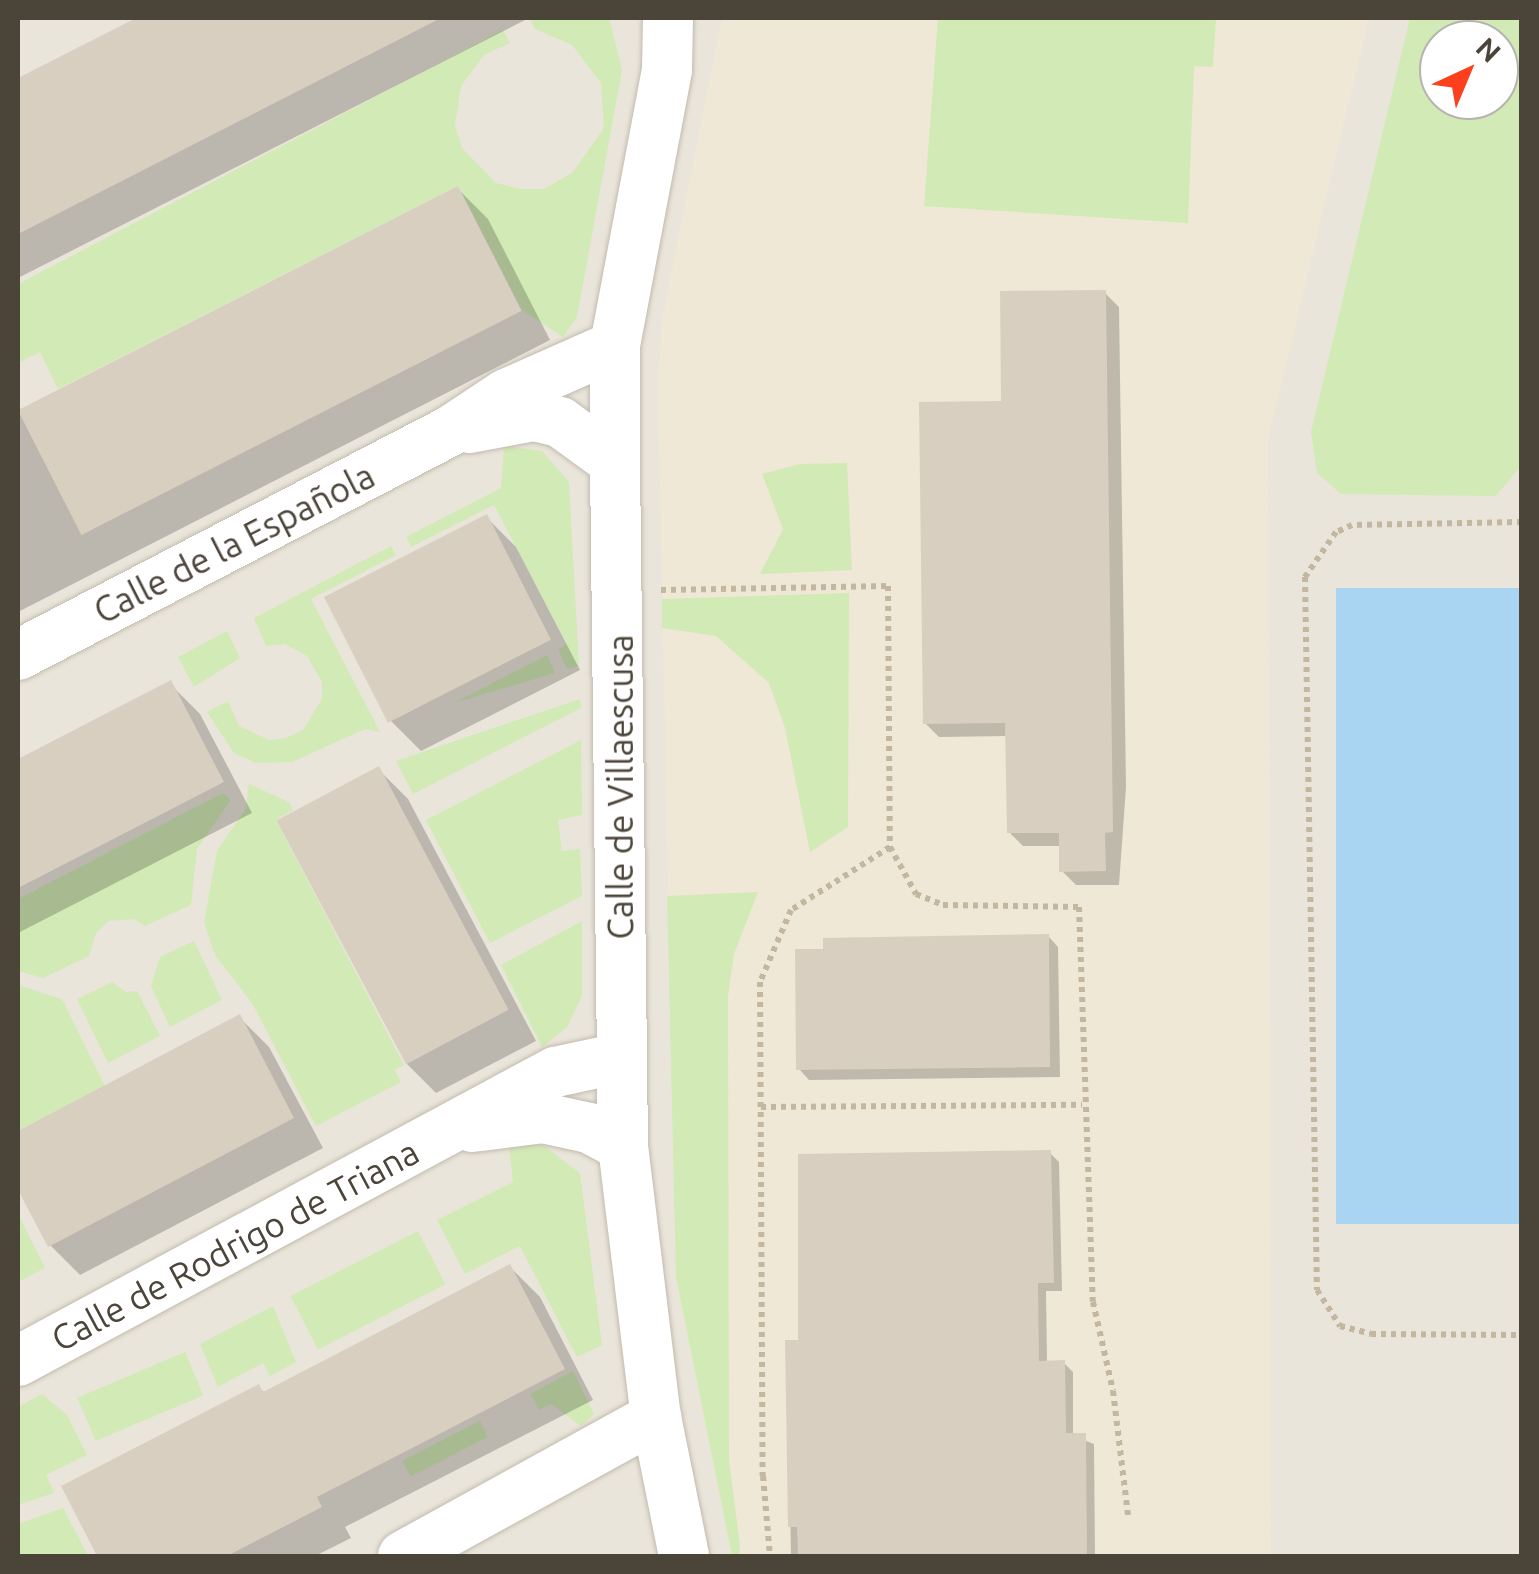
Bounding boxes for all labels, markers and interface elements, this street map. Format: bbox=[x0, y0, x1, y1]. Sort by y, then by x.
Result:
north arrow bbox=[1419, 20, 1519, 120]
text: N bbox=[1471, 31, 1507, 68]
street label: Calle de la Española bbox=[87, 454, 381, 632]
street label: Calle de Villaescusa bbox=[599, 634, 641, 940]
street label: Calle de Rodrigo de Triana bbox=[44, 1130, 426, 1360]

